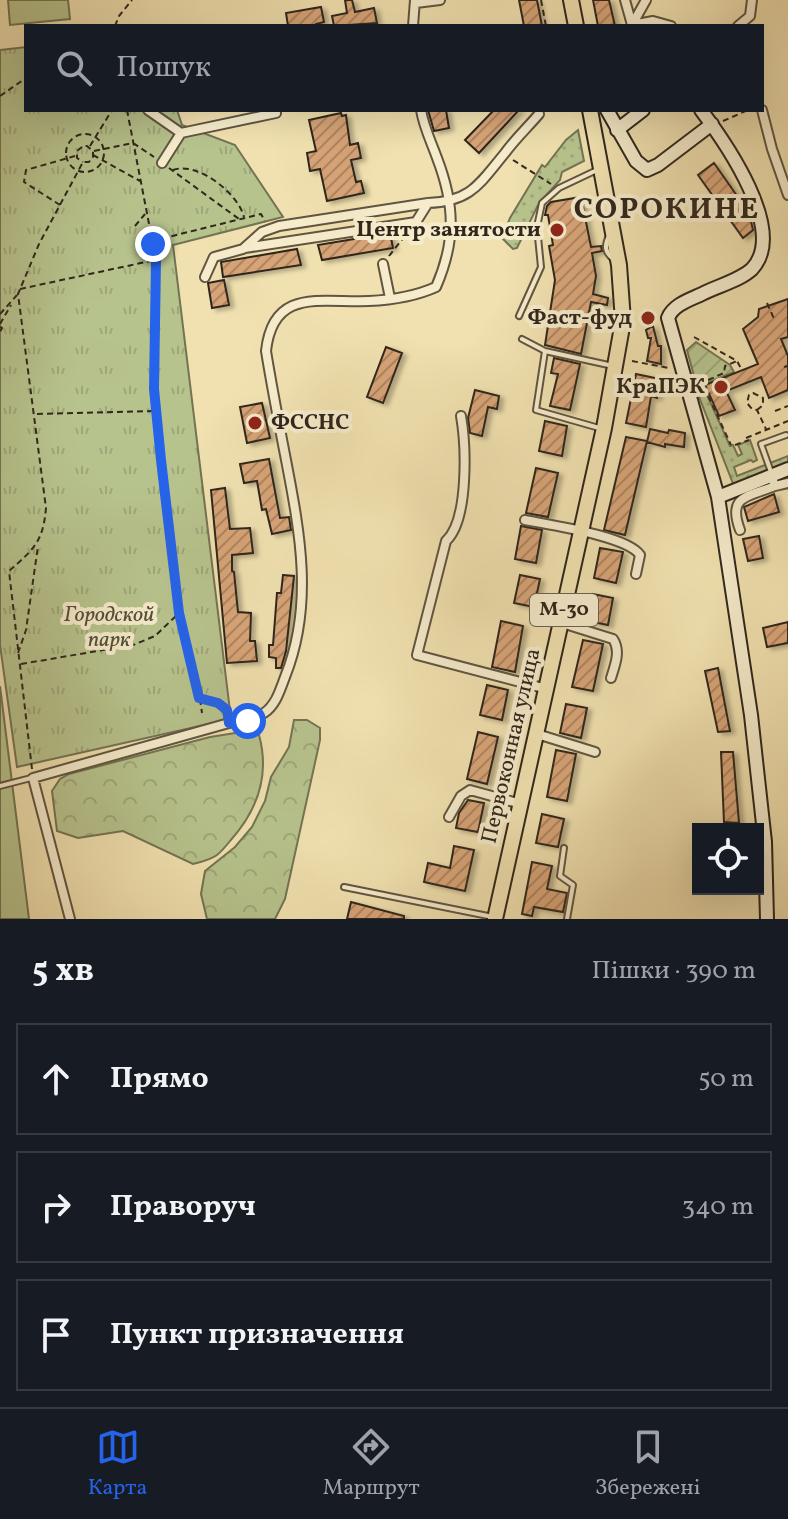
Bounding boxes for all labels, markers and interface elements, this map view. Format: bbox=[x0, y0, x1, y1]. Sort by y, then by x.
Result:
search box bbox=[24, 24, 764, 112]
icon: search bbox=[52, 46, 96, 90]
text: Пошук bbox=[116, 47, 211, 89]
district label: СОРОКИНЕ bbox=[574, 189, 760, 231]
place label: Центр занятости bbox=[356, 215, 541, 246]
marker: Центр занятости bbox=[548, 221, 566, 239]
route end bbox=[135, 226, 171, 262]
place label: Фаст-фуд bbox=[527, 303, 632, 334]
marker: Фаст-фуд bbox=[639, 309, 657, 327]
place label: КраПЭК bbox=[616, 372, 705, 403]
marker: КраПЭК bbox=[712, 378, 730, 396]
place label: ФССНС bbox=[271, 408, 349, 439]
marker: ФССНС bbox=[246, 414, 264, 432]
road number: М-30 bbox=[530, 594, 598, 626]
park label: Городской парк bbox=[64, 600, 154, 656]
street label: Первоконная улица bbox=[474, 645, 550, 847]
route start bbox=[230, 703, 266, 739]
map controls bbox=[692, 823, 764, 895]
button: locate bbox=[692, 823, 764, 895]
text: 5 хв bbox=[32, 948, 94, 995]
text: Пішки · 390 m bbox=[591, 953, 756, 989]
icon: ahead bbox=[34, 1057, 78, 1101]
text: Прямо bbox=[110, 1058, 209, 1100]
text: 50 m bbox=[698, 1061, 754, 1097]
icon: right bbox=[34, 1185, 78, 1229]
text: Праворуч bbox=[110, 1186, 256, 1228]
text: 340 m bbox=[682, 1189, 754, 1225]
icon: arrive bbox=[34, 1313, 78, 1357]
text: Пункт призначення bbox=[110, 1314, 404, 1356]
tab: Карта bbox=[88, 1425, 147, 1504]
tab: Маршрут bbox=[323, 1425, 420, 1504]
tab: Збережені bbox=[595, 1425, 700, 1504]

